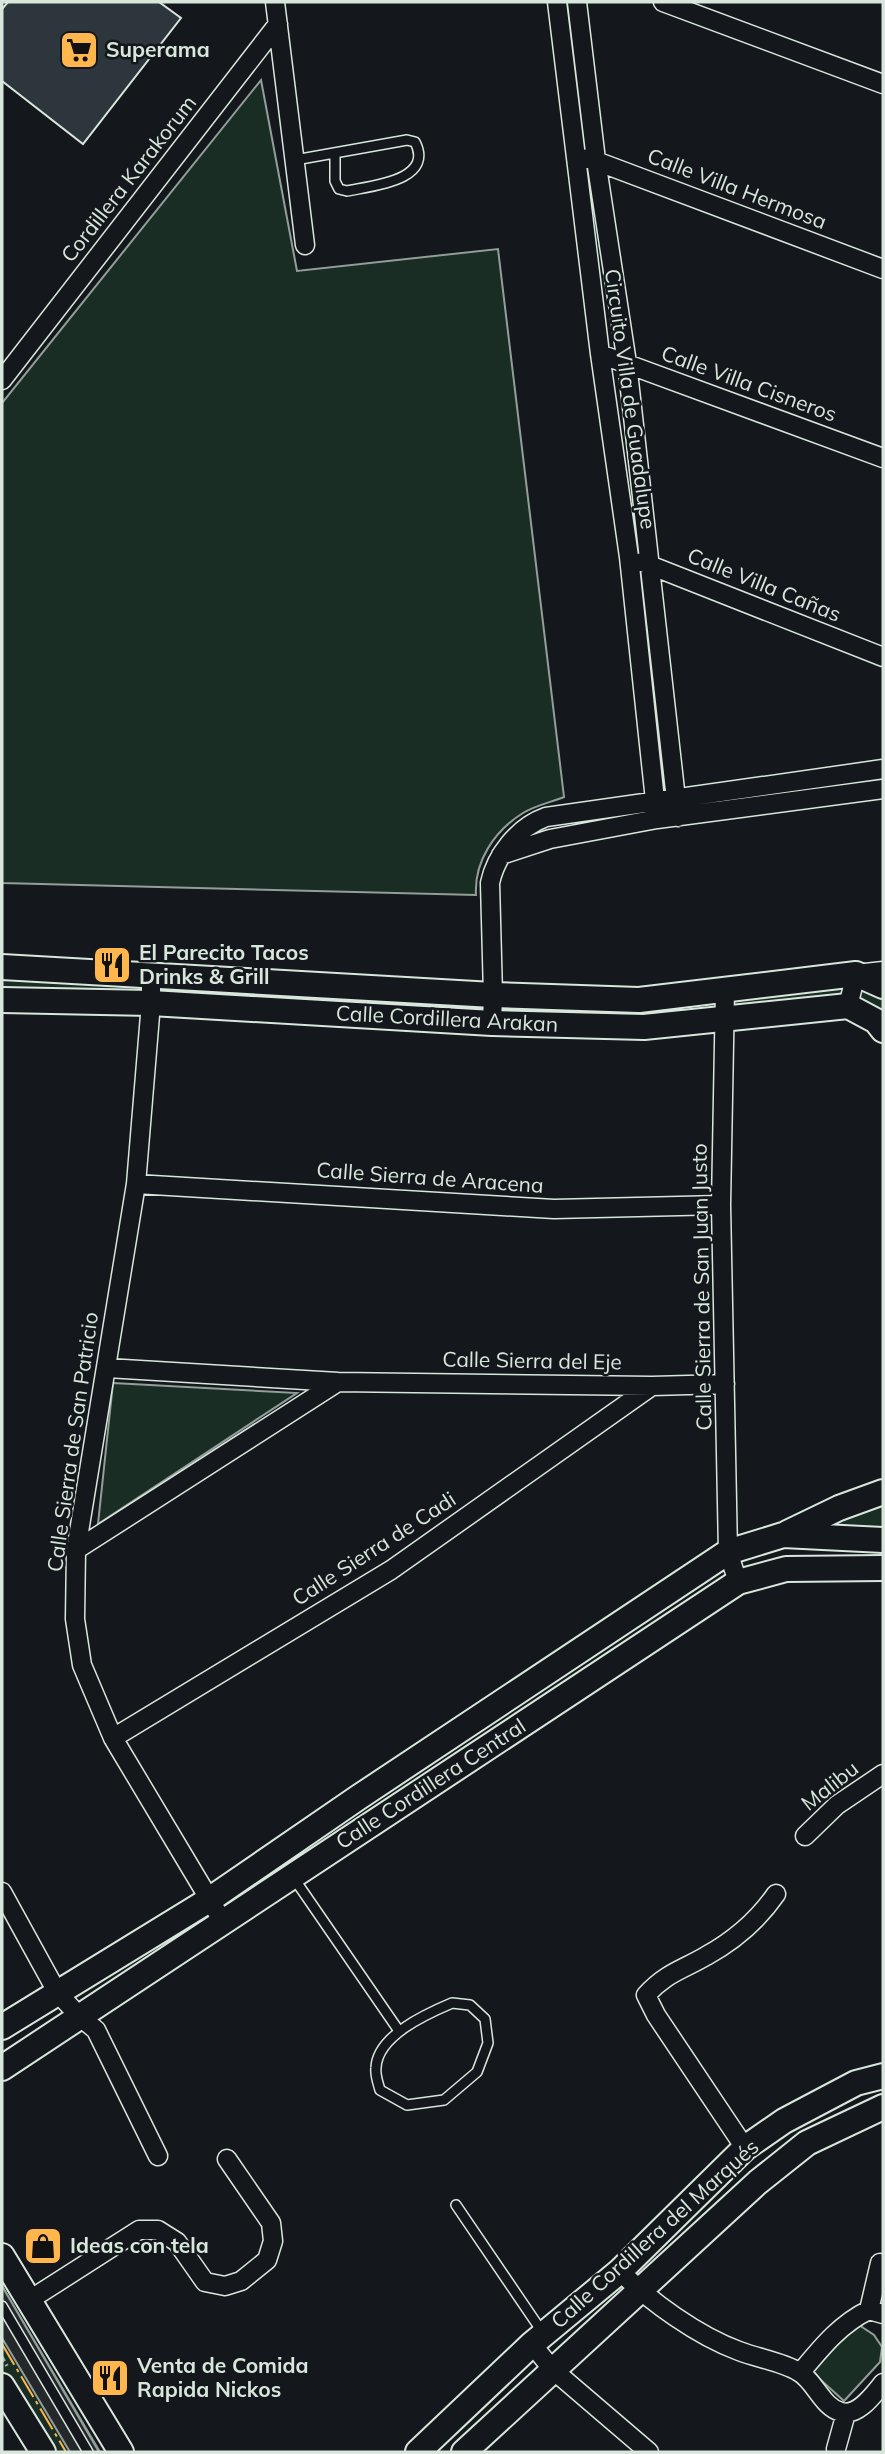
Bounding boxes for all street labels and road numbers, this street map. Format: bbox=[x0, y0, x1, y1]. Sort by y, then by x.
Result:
street label: Cordillera Karakorum bbox=[55, 90, 201, 267]
street label: Calle Villa Hermosa bbox=[644, 142, 831, 234]
street label: Circuito Villa de Guadalupe bbox=[600, 267, 662, 531]
street label: Calle Villa Cisneros bbox=[658, 339, 841, 427]
street label: Calle Villa Cañas bbox=[684, 541, 845, 627]
street label: Calle Cordillera Arakan bbox=[335, 999, 559, 1037]
street label: Calle Sierra de San Juan Justo bbox=[685, 1143, 717, 1431]
street label: Calle Sierra de Aracena bbox=[316, 1156, 545, 1198]
street label: Calle Sierra de San Patricio bbox=[41, 1310, 103, 1574]
street label: Calle Sierra del Eje bbox=[442, 1345, 622, 1375]
street label: Calle Sierra de Cadi bbox=[287, 1486, 460, 1611]
street label: Calle Cordillera Central bbox=[331, 1712, 530, 1854]
street label: Malibu bbox=[796, 1755, 863, 1816]
street label: Calle Cordillera del Marqués bbox=[545, 2133, 764, 2333]

